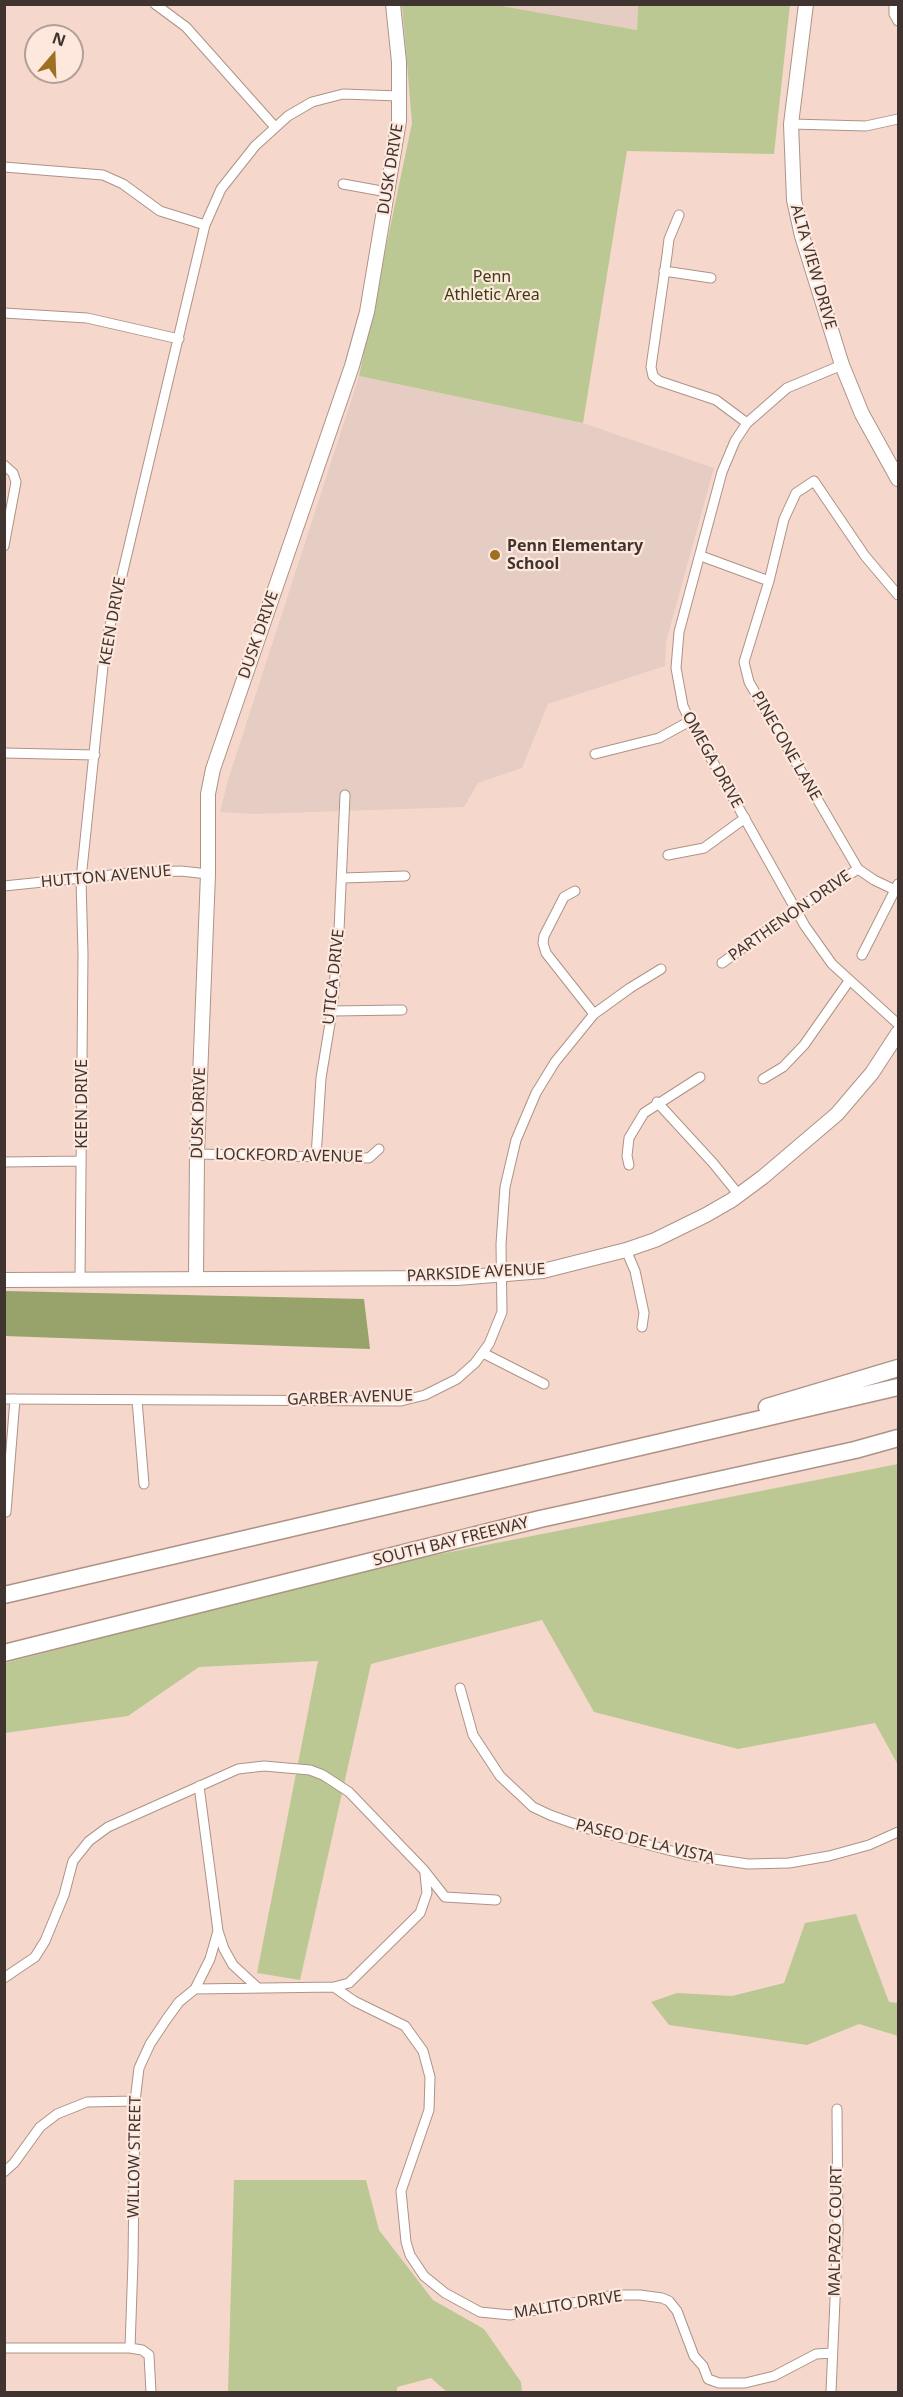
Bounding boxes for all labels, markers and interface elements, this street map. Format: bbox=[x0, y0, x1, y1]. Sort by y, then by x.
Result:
north arrow bbox=[24, 24, 84, 84]
text: N bbox=[49, 26, 69, 51]
street label: DUSK DRIVE bbox=[374, 122, 408, 216]
street label: ALTA VIEW DRIVE bbox=[786, 202, 840, 332]
park label: Penn Athletic Area bbox=[444, 267, 540, 305]
place label: Penn Elementary School bbox=[507, 536, 643, 574]
marker: Penn Elementary School bbox=[488, 548, 502, 562]
street label: KEEN DRIVE bbox=[96, 575, 130, 667]
street label: DUSK DRIVE bbox=[235, 588, 283, 682]
street label: PINECONE LANE bbox=[747, 688, 825, 804]
street label: OMEGA DRIVE bbox=[678, 708, 746, 812]
street label: HUTTON AVENUE bbox=[40, 862, 172, 892]
street label: PARTHENON DRIVE bbox=[725, 866, 855, 966]
street label: UTICA DRIVE bbox=[319, 928, 349, 1026]
street label: KEEN DRIVE bbox=[72, 1059, 92, 1149]
street label: DUSK DRIVE bbox=[188, 1067, 210, 1159]
street label: LOCKFORD AVENUE bbox=[215, 1145, 363, 1167]
street label: PARKSIDE AVENUE bbox=[406, 1260, 546, 1286]
street label: GARBER AVENUE bbox=[287, 1386, 413, 1410]
street label: SOUTH BAY FREEWAY bbox=[371, 1513, 531, 1571]
street label: PASEO DE LA VISTA bbox=[573, 1815, 717, 1869]
street label: WILLOW STREET bbox=[124, 2096, 146, 2218]
street label: MALPAZO COURT bbox=[825, 2165, 847, 2297]
street label: MALITO DRIVE bbox=[513, 2287, 623, 2323]

